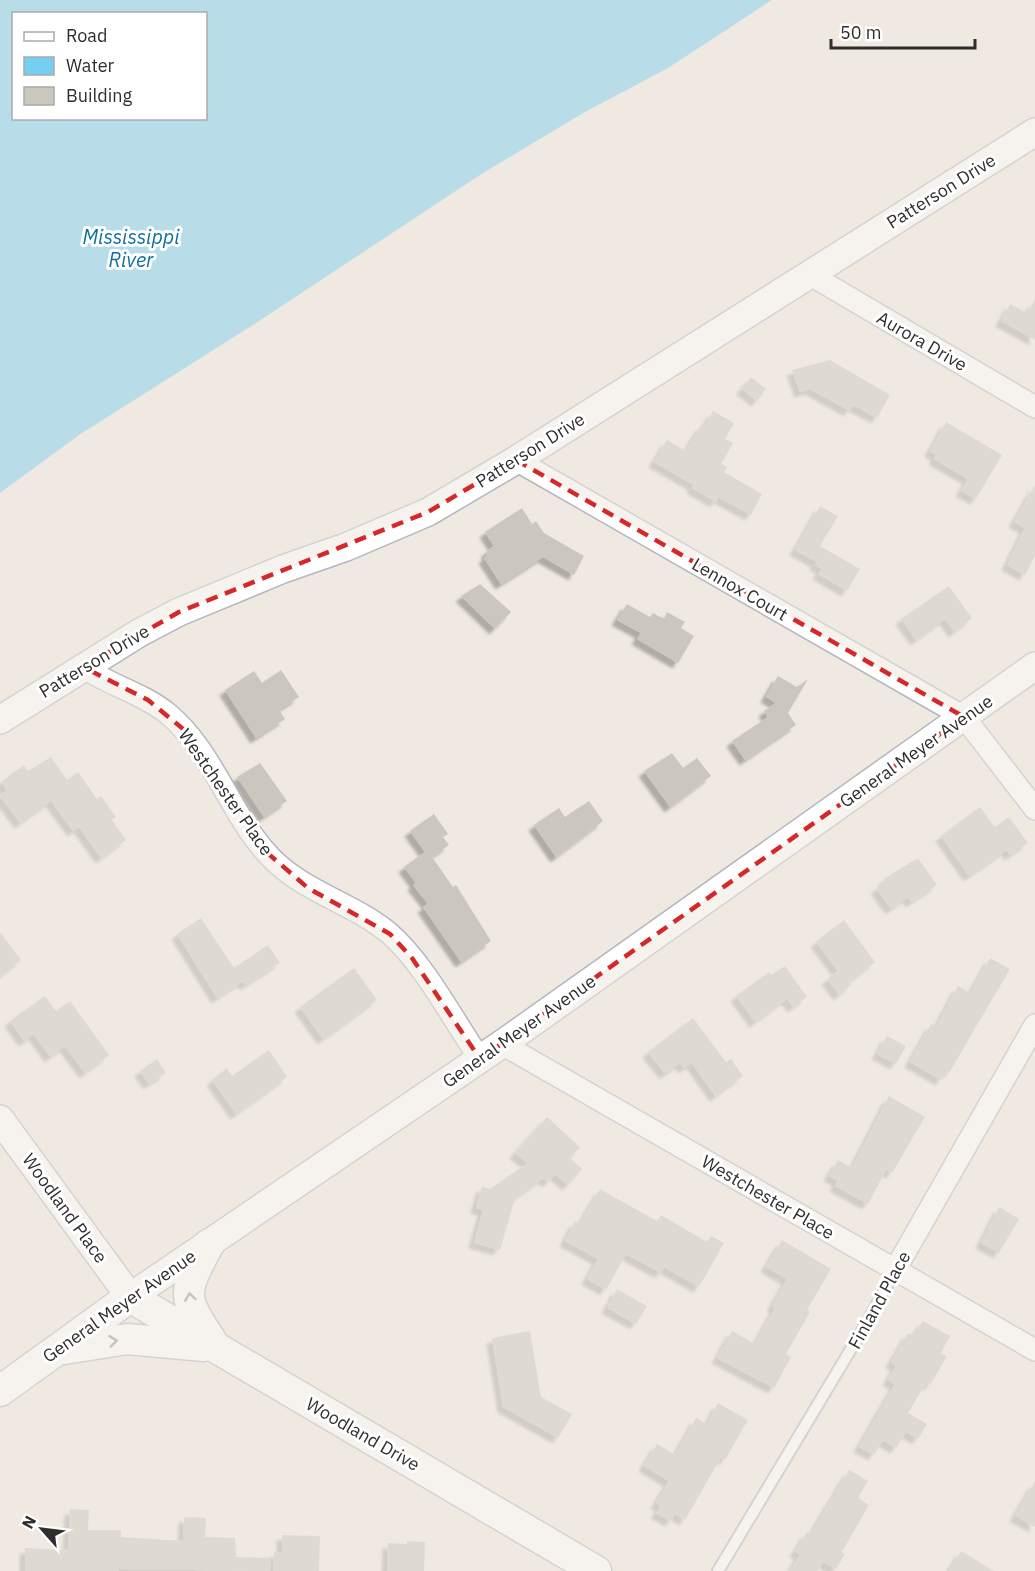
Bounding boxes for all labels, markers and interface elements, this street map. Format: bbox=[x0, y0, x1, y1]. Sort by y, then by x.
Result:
legend bbox=[12, 12, 207, 120]
scale bar bbox=[831, 12, 975, 50]
text: 50 m bbox=[840, 21, 882, 44]
text: Road bbox=[66, 24, 107, 47]
text: Water bbox=[66, 54, 115, 77]
text: Building bbox=[66, 84, 133, 107]
street label: Patterson Drive bbox=[882, 148, 1000, 234]
water label: Mississippi River bbox=[82, 223, 180, 273]
street label: Aurora Drive bbox=[873, 306, 971, 376]
street label: Patterson Drive bbox=[471, 407, 589, 493]
street label: Lennox Court bbox=[688, 552, 792, 626]
street label: Patterson Drive bbox=[35, 619, 153, 703]
street label: General Meyer Avenue bbox=[835, 689, 997, 813]
street label: Westchester Place bbox=[174, 724, 278, 860]
street label: General Meyer Avenue bbox=[438, 969, 600, 1093]
street label: Woodland Place bbox=[17, 1149, 113, 1267]
street label: Westchester Place bbox=[697, 1150, 839, 1244]
street label: General Meyer Avenue bbox=[38, 1244, 200, 1368]
street label: Finland Place bbox=[843, 1247, 915, 1353]
one-way arrow bbox=[185, 1292, 197, 1301]
one-way arrow bbox=[109, 1336, 118, 1348]
street label: Woodland Drive bbox=[302, 1392, 424, 1476]
north arrow bbox=[12, 1499, 72, 1559]
text: N bbox=[17, 1512, 40, 1532]

